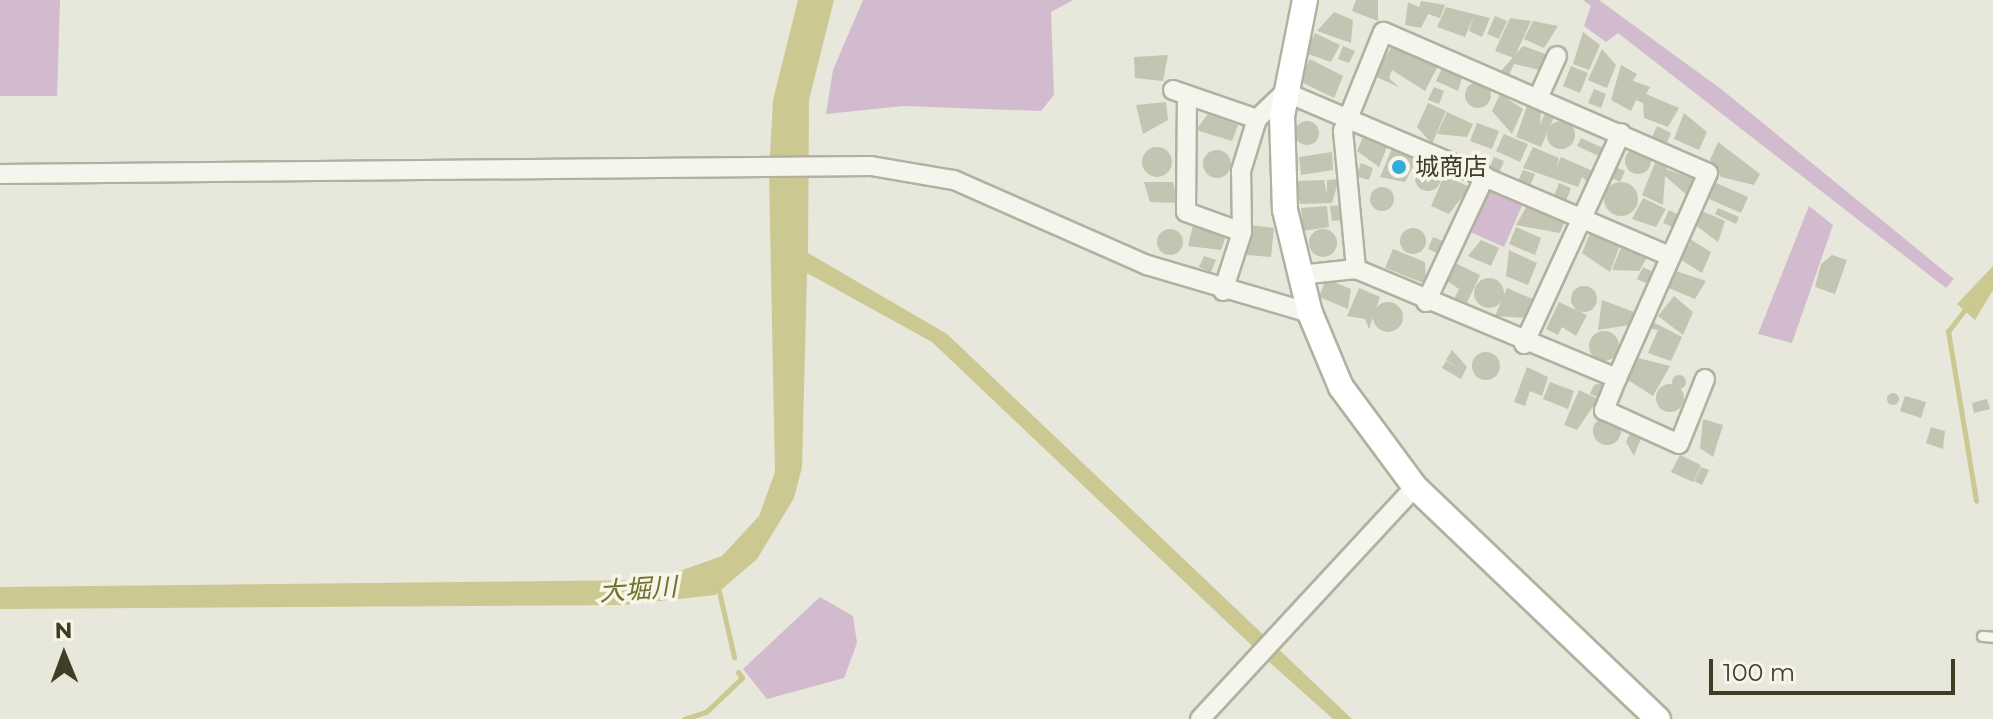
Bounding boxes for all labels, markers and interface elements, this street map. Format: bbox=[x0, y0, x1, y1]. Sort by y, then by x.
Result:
place label: 城商店 bbox=[1415, 153, 1487, 181]
marker: 城商店 bbox=[1390, 158, 1408, 176]
water label: 大堀川 bbox=[598, 572, 678, 608]
north arrow bbox=[24, 615, 104, 695]
text: N bbox=[54, 617, 73, 644]
scale bar bbox=[1713, 643, 1959, 693]
text: 100 m bbox=[1723, 658, 1795, 687]

